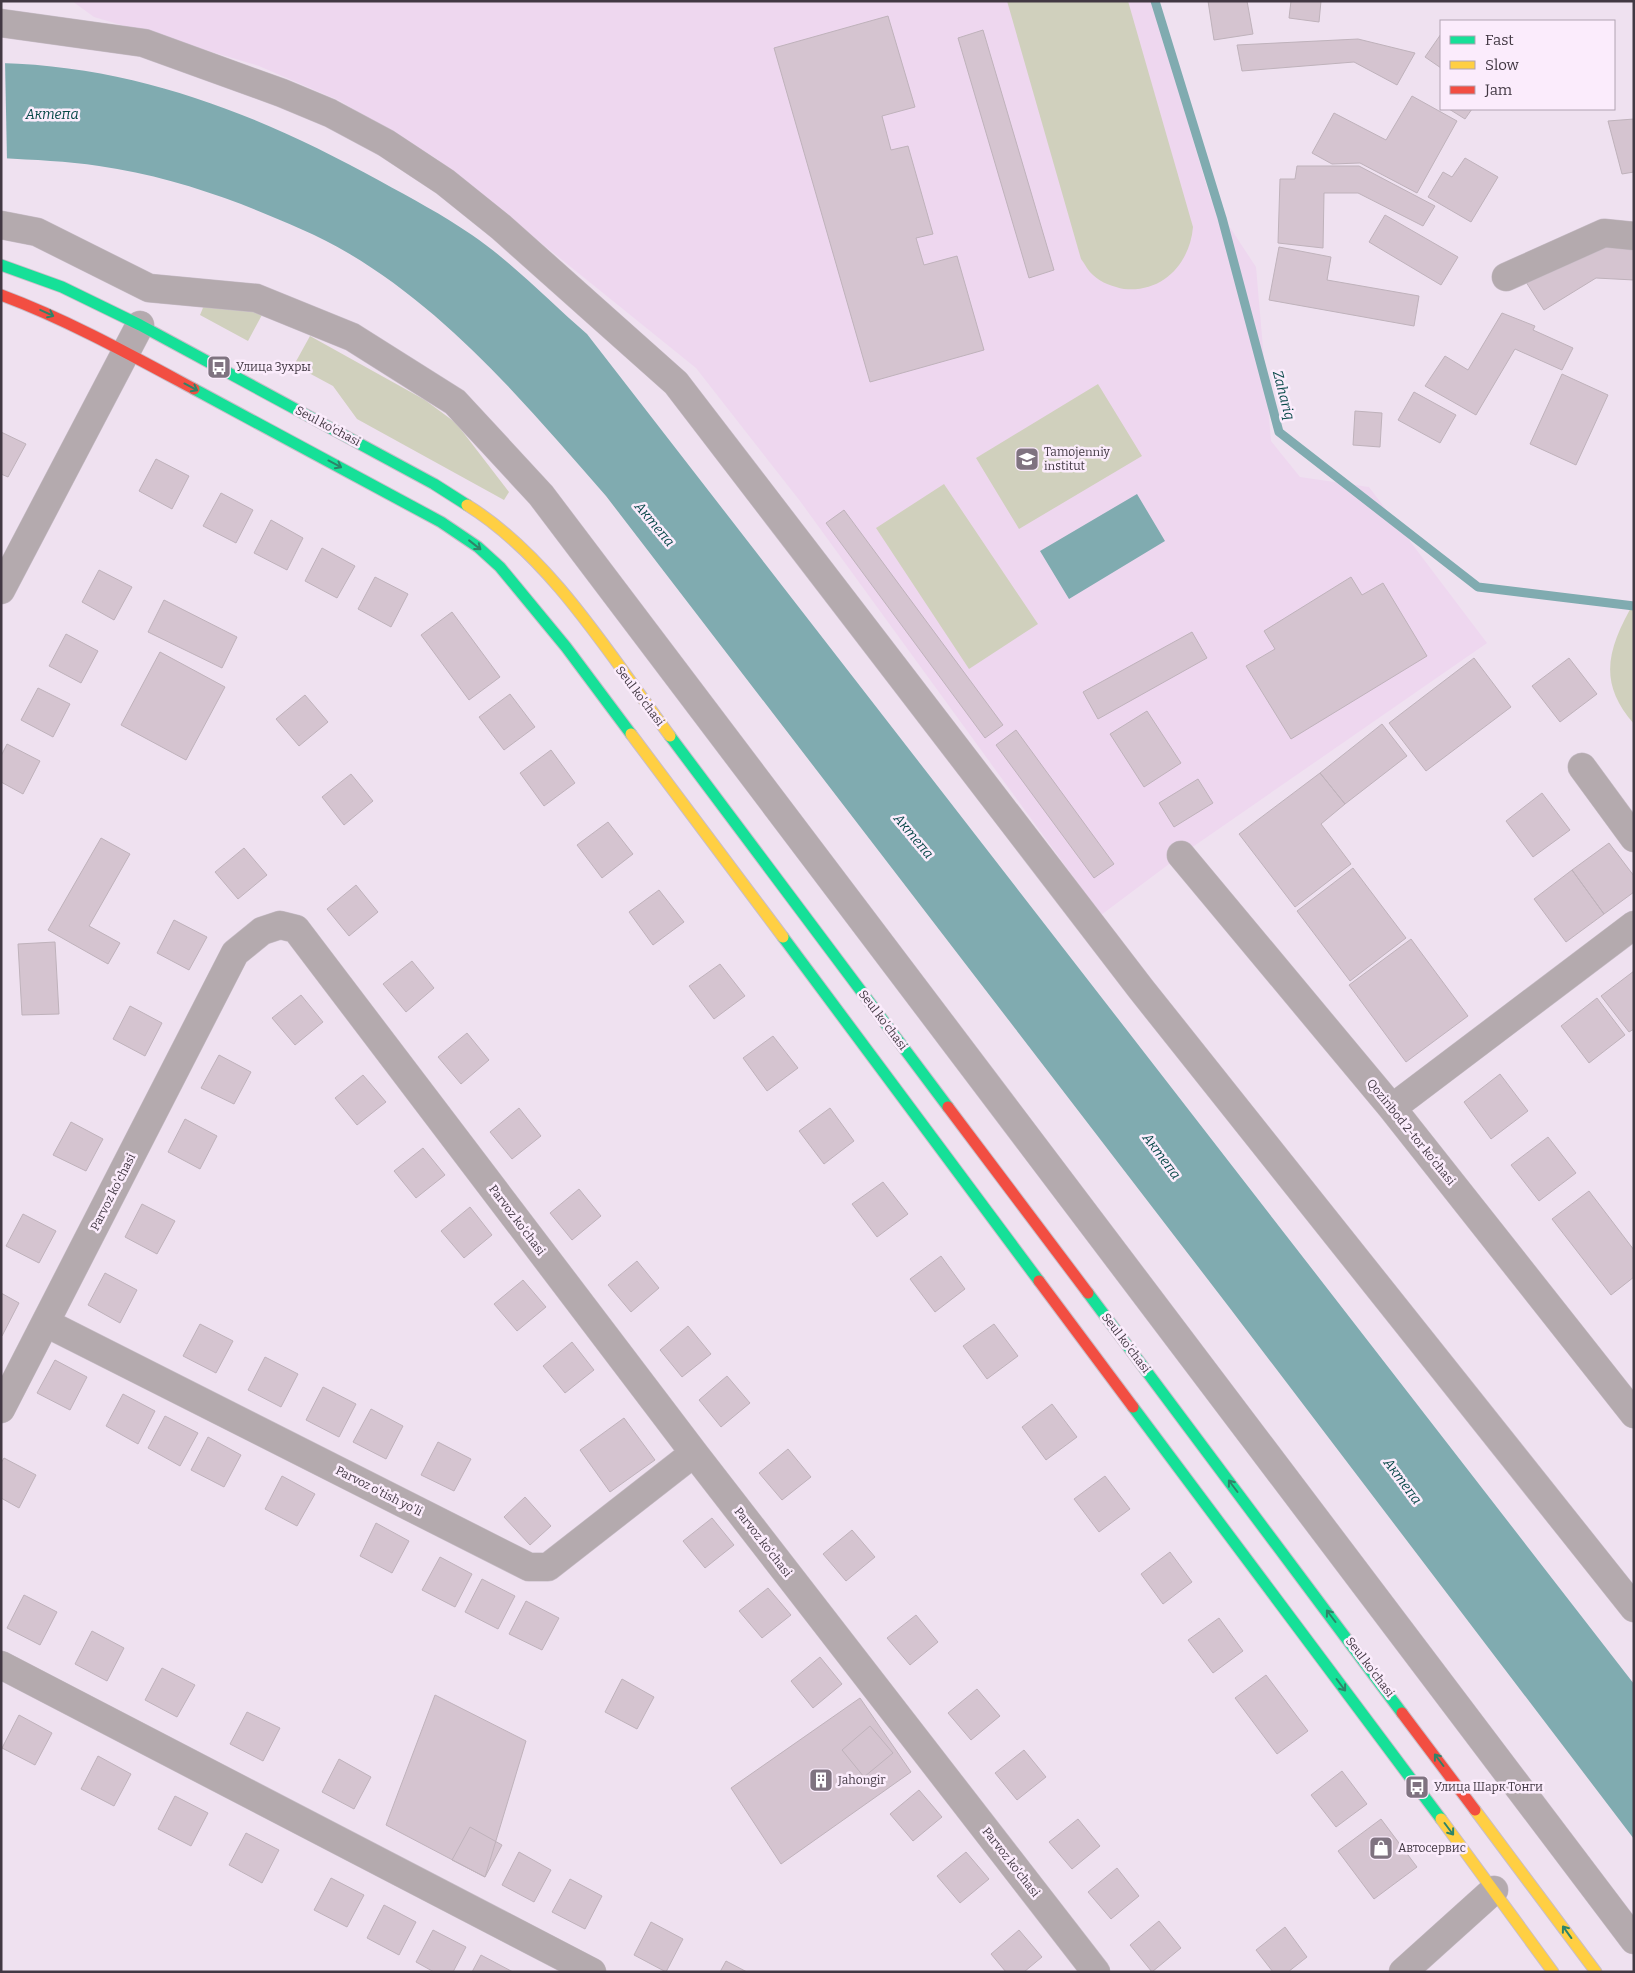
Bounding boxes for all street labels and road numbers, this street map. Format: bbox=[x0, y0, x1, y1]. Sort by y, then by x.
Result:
street label: Seul ko'chasi bbox=[293, 403, 363, 449]
street label: Seul ko'chasi bbox=[613, 663, 667, 729]
street label: Seul ko'chasi bbox=[856, 987, 910, 1053]
street label: Qoziribod 2-tor ko‘chasi bbox=[1364, 1076, 1458, 1188]
street label: Parvoz ko'chasi bbox=[88, 1151, 139, 1233]
street label: Parvoz ko'chasi bbox=[486, 1182, 548, 1258]
street label: Seul ko'chasi bbox=[1099, 1310, 1153, 1376]
street label: Parvoz o'tish yo'li bbox=[333, 1463, 425, 1519]
street label: Parvoz ko'chasi bbox=[731, 1504, 795, 1580]
street label: Seul ko'chasi bbox=[1343, 1634, 1397, 1700]
street label: Parvoz ko'chasi bbox=[979, 1824, 1043, 1900]

